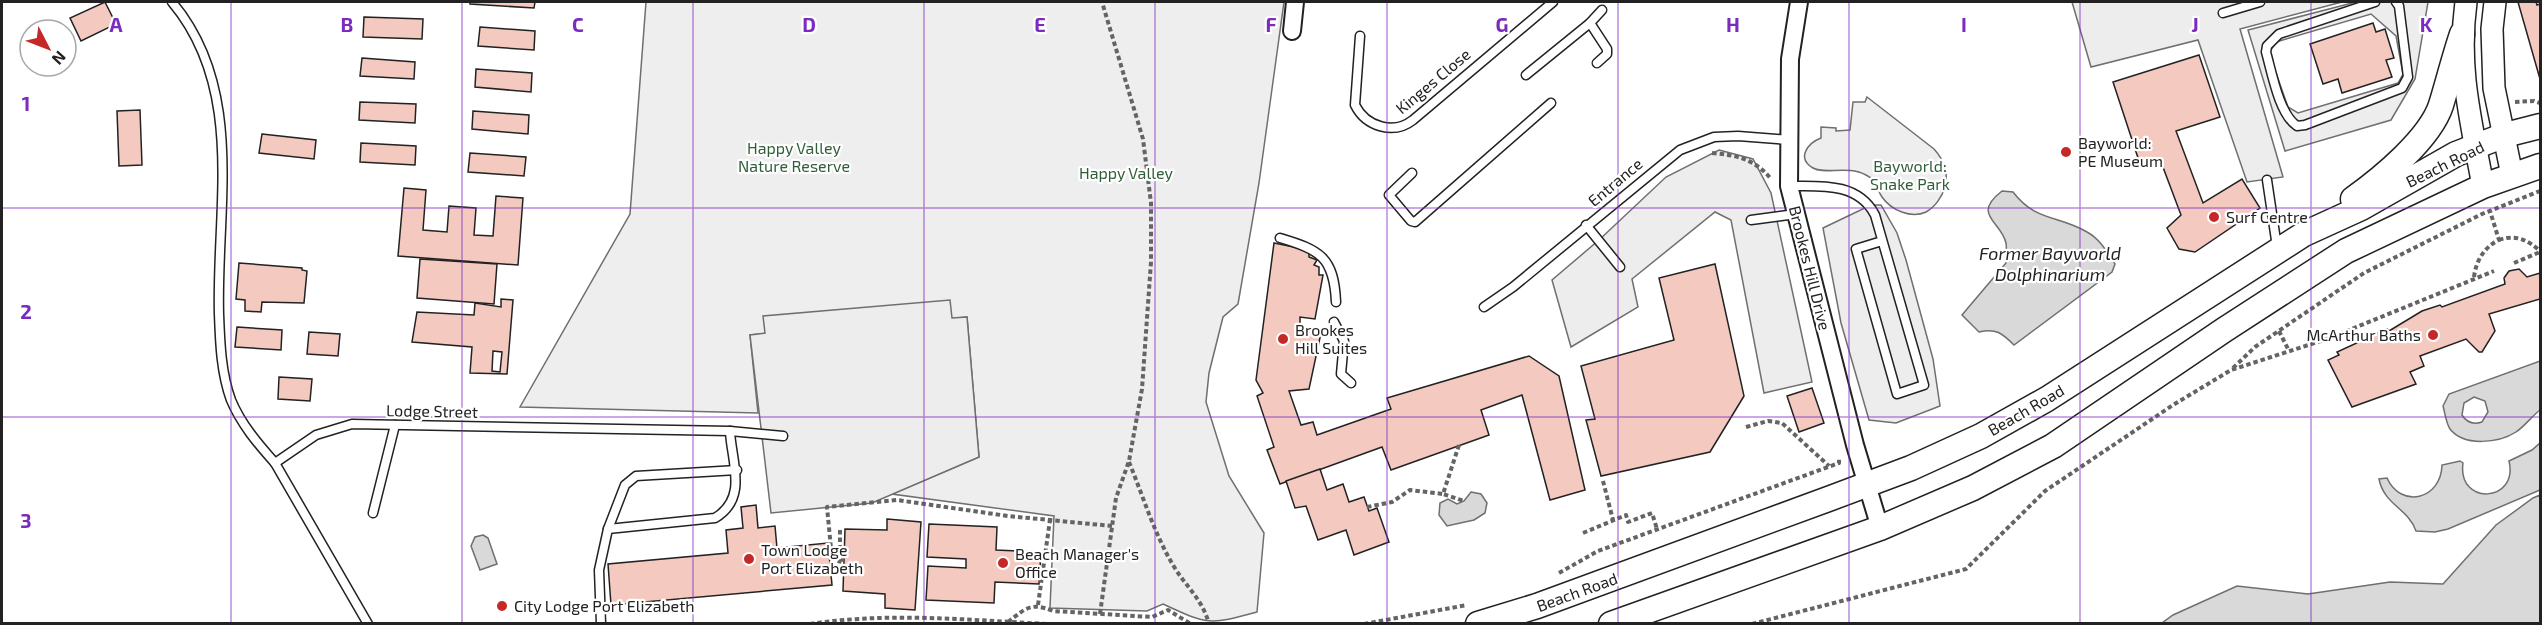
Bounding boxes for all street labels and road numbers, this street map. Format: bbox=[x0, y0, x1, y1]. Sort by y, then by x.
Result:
street label: Kinges Close bbox=[1392, 44, 1474, 117]
street label: Beach Road bbox=[2402, 136, 2487, 191]
street label: Entrance bbox=[1584, 153, 1646, 210]
street label: Brookes Hill Drive bbox=[1786, 204, 1835, 332]
street label: Beach Road bbox=[1984, 380, 2067, 439]
street label: Lodge Street bbox=[386, 400, 478, 421]
street label: Beach Road bbox=[1534, 568, 1620, 615]

